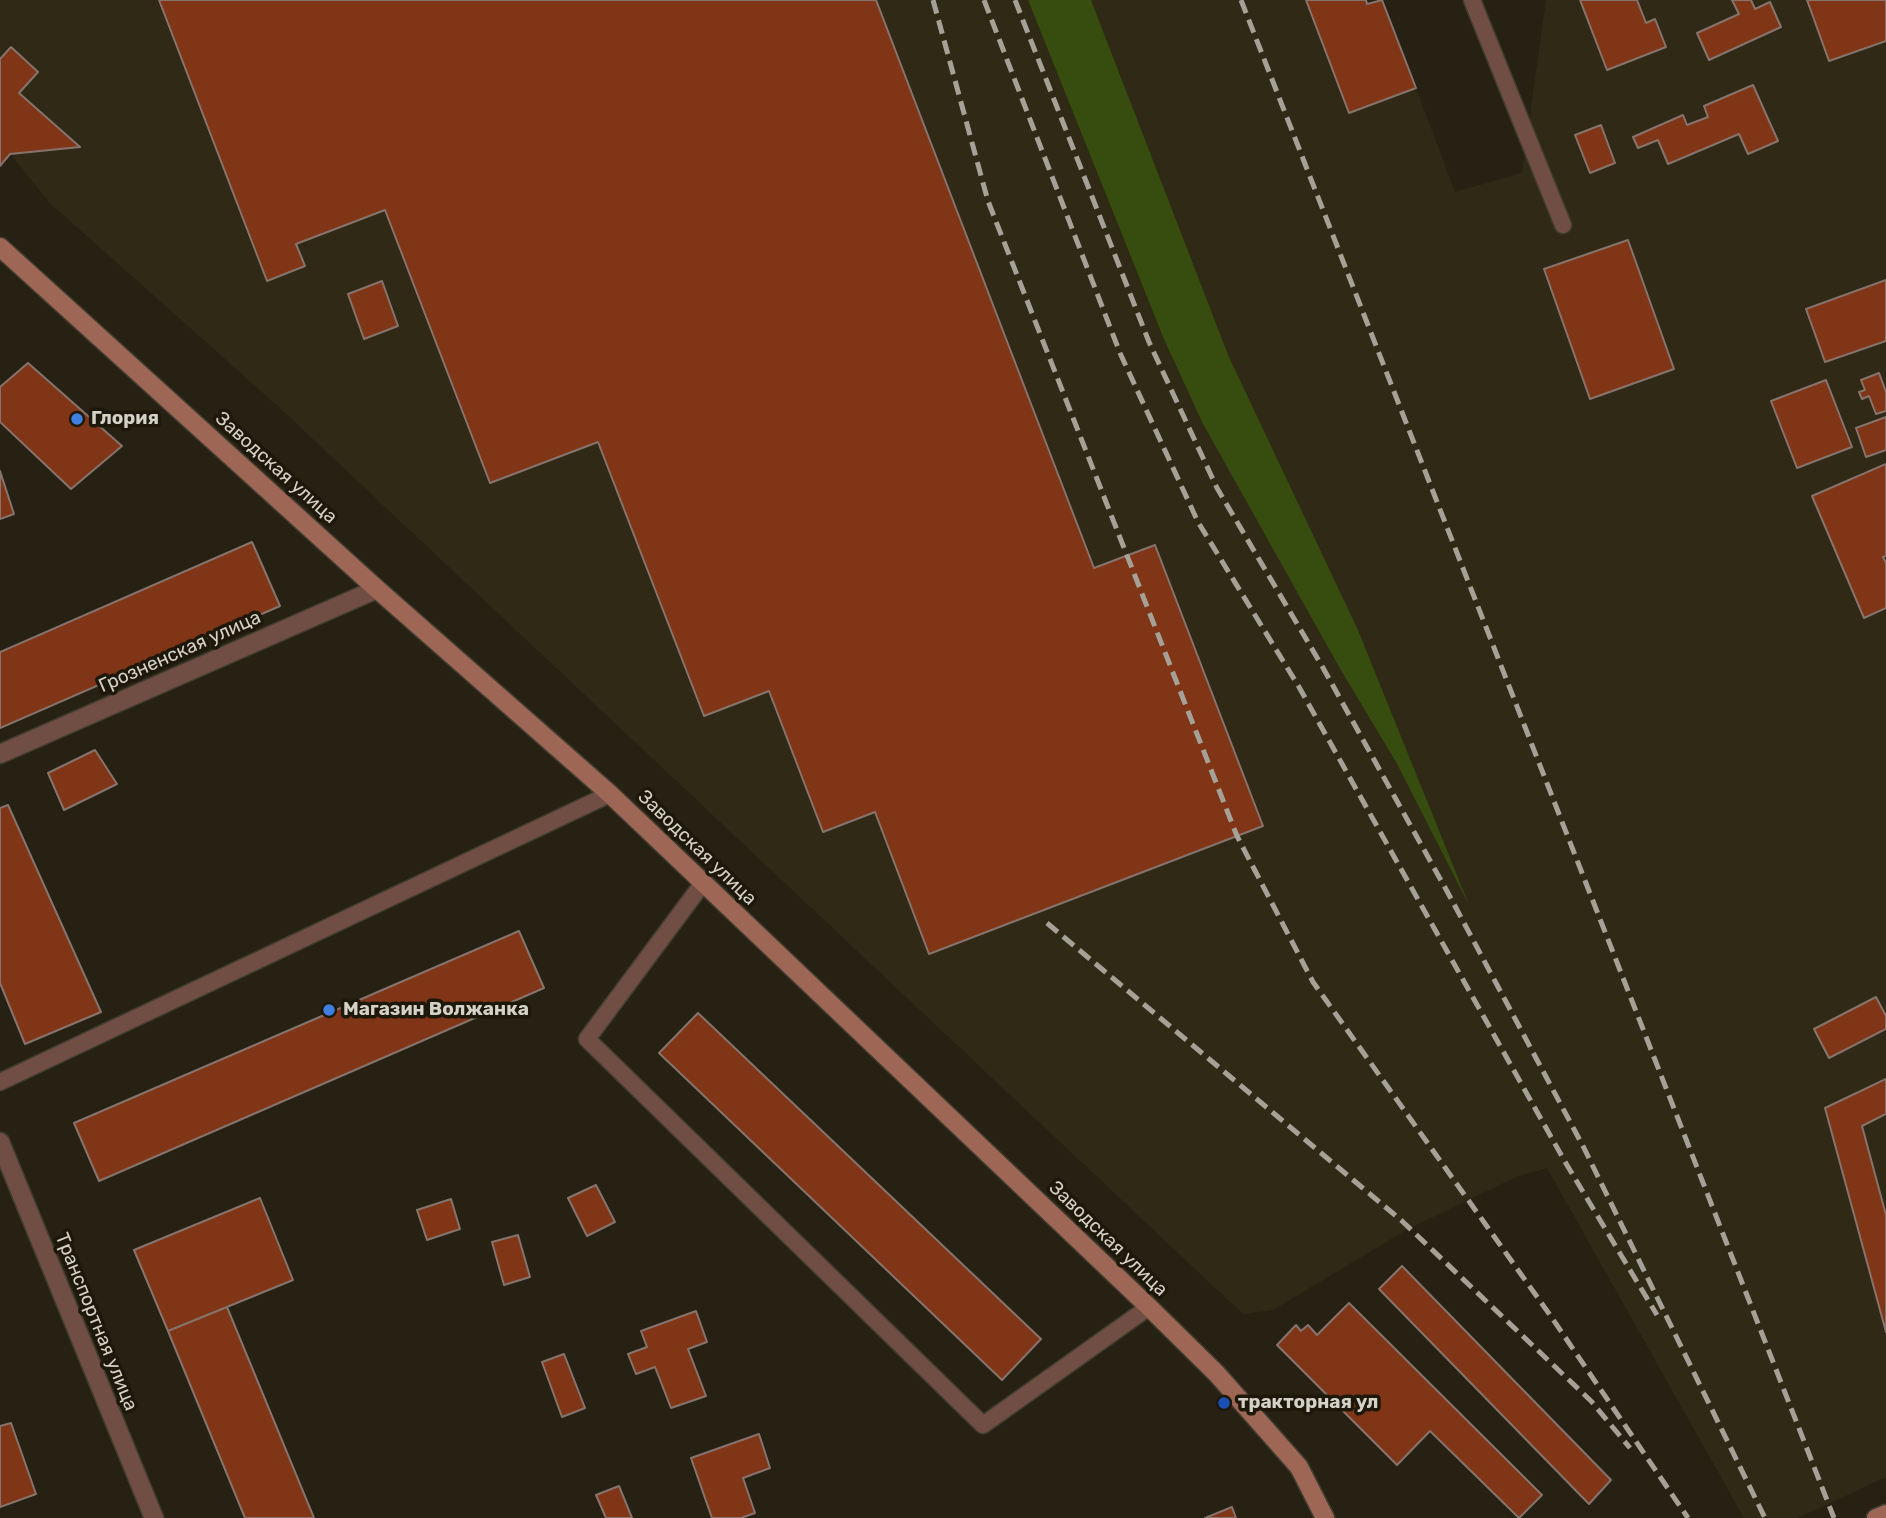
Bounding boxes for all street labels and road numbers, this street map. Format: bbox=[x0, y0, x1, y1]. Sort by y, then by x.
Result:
street label: Заводская улица bbox=[210, 407, 342, 529]
street label: Грозненская улица bbox=[95, 606, 265, 698]
street label: Заводская улица bbox=[633, 786, 761, 910]
street label: Заводская улица bbox=[1044, 1177, 1172, 1301]
street label: Транспортная улица bbox=[50, 1230, 142, 1414]

